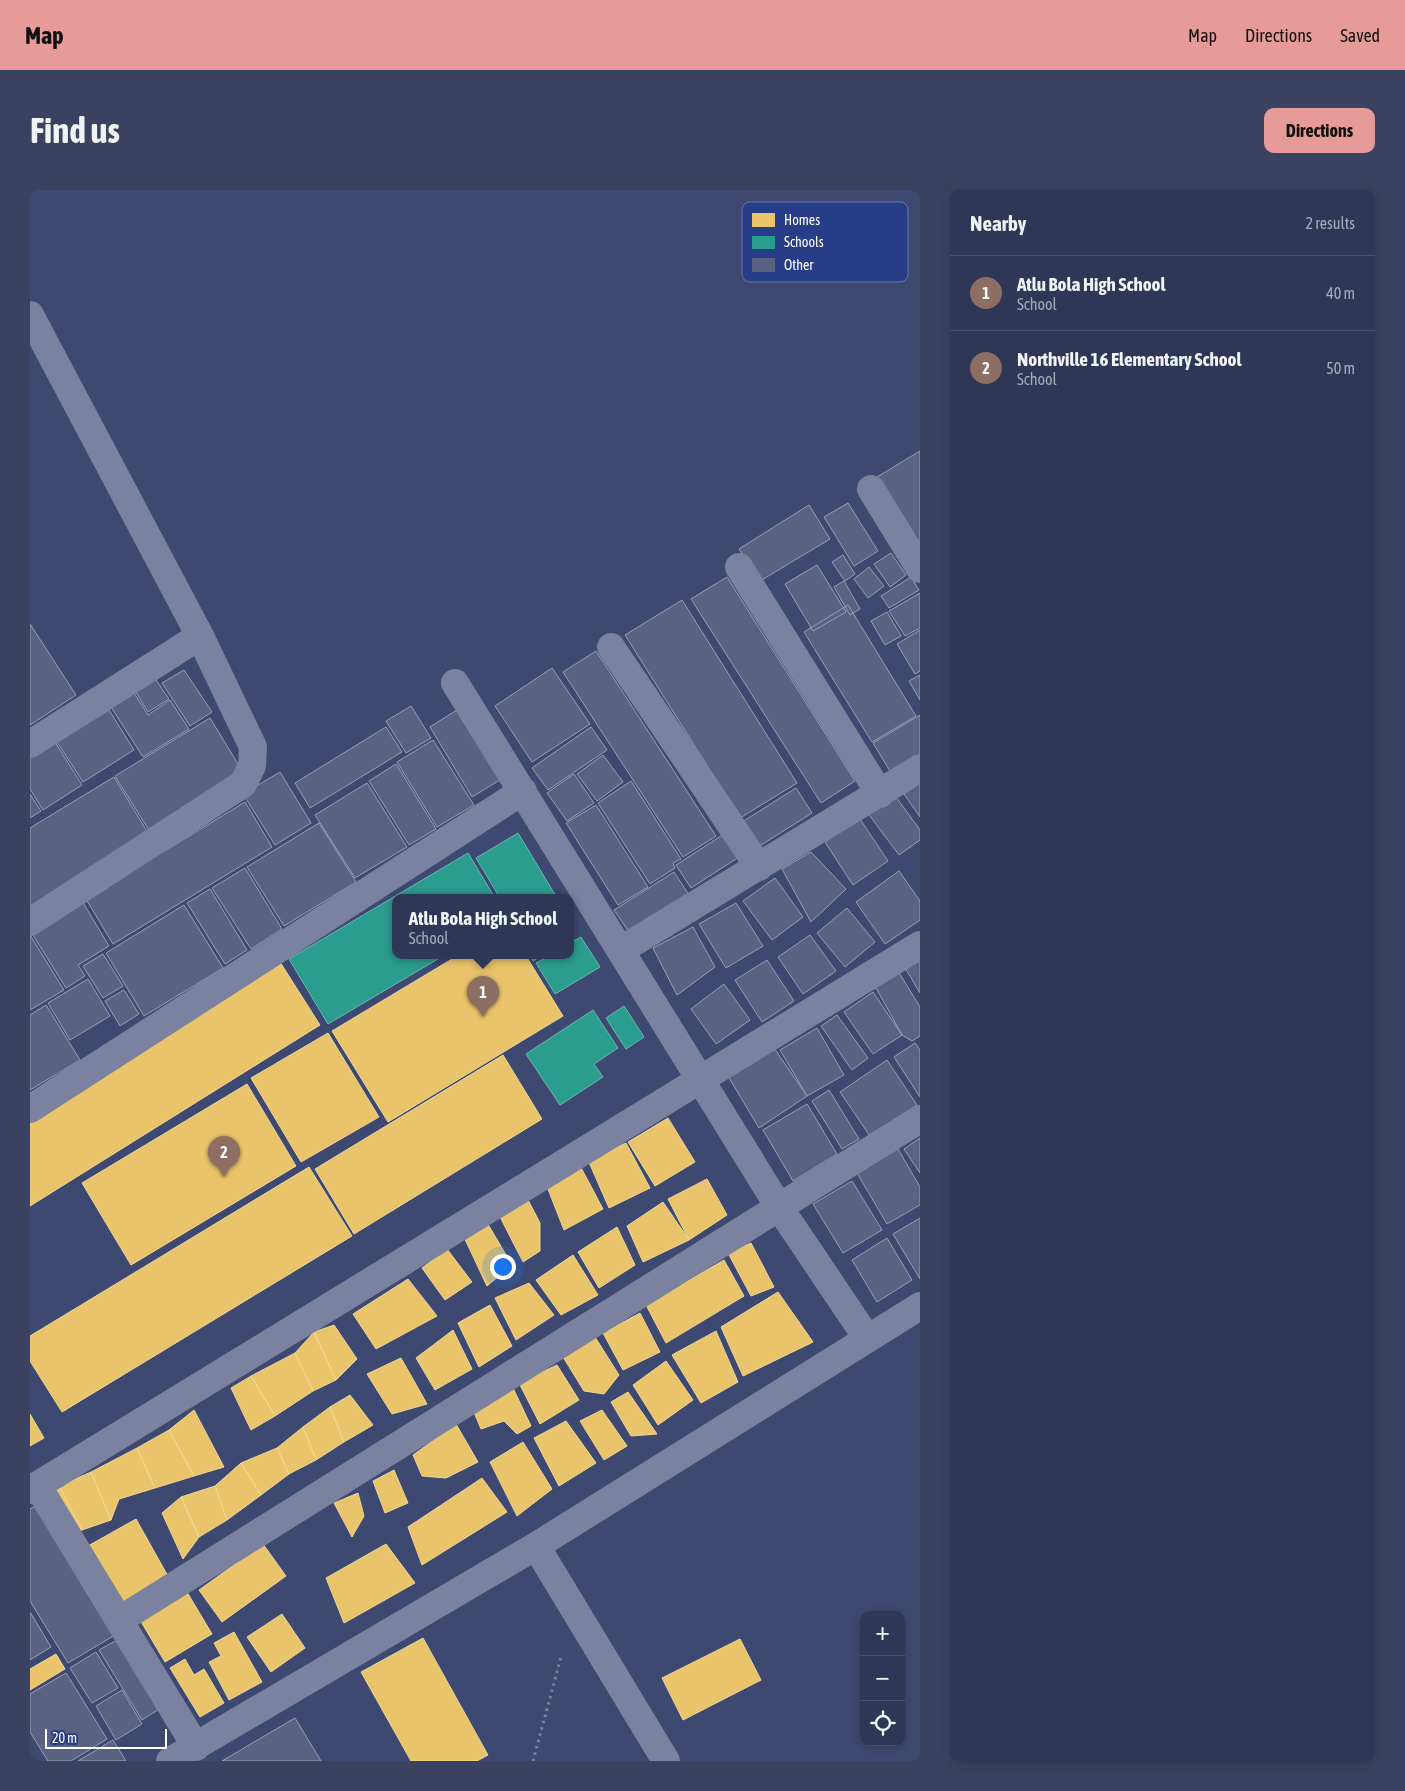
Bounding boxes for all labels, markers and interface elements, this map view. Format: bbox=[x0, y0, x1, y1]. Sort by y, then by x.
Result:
text: Map bbox=[25, 22, 64, 49]
text: Map bbox=[1188, 25, 1217, 46]
text: Directions bbox=[1245, 25, 1312, 46]
text: Saved bbox=[1340, 25, 1380, 46]
button: Directions bbox=[1264, 108, 1375, 153]
text: Find us bbox=[30, 110, 120, 150]
legend bbox=[742, 202, 908, 282]
text: Nearby bbox=[970, 211, 1026, 235]
text: Homes bbox=[784, 212, 820, 228]
text: 2 results bbox=[1305, 214, 1355, 232]
text: Schools bbox=[784, 234, 824, 250]
text: Other bbox=[784, 257, 814, 273]
text: Atlu Bola High School bbox=[1017, 273, 1166, 295]
text: 1 bbox=[982, 284, 990, 302]
text: 40 m bbox=[1326, 284, 1355, 302]
text: School bbox=[1017, 295, 1057, 313]
text: Northville 16 Elementary School bbox=[1017, 348, 1242, 370]
text: 2 bbox=[982, 359, 990, 377]
text: 50 m bbox=[1326, 359, 1355, 377]
text: School bbox=[1017, 370, 1057, 388]
popup bbox=[392, 894, 574, 959]
text: Atlu Bola High School bbox=[409, 907, 557, 929]
text: School bbox=[409, 929, 448, 947]
pin: 1 bbox=[467, 976, 499, 1017]
pin: 2 bbox=[208, 1136, 240, 1177]
your location bbox=[490, 1254, 516, 1280]
map controls bbox=[860, 1611, 905, 1746]
button: + bbox=[860, 1611, 905, 1656]
button: − bbox=[860, 1656, 905, 1701]
button: locate bbox=[860, 1701, 905, 1746]
scale bar bbox=[45, 1726, 168, 1749]
text: 20 m bbox=[52, 1730, 77, 1746]

